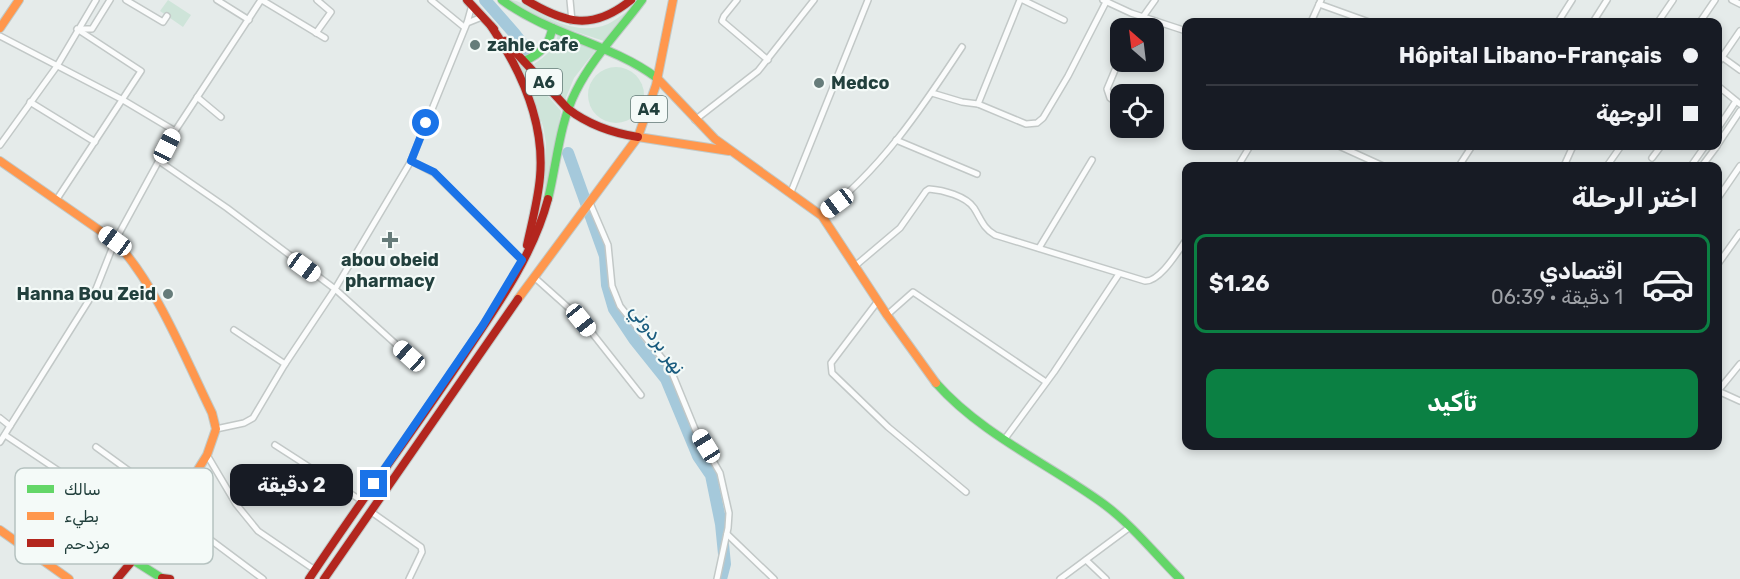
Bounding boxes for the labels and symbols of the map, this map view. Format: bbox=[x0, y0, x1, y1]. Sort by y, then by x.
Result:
north arrow bbox=[1110, 18, 1164, 72]
place label: zahle cafe bbox=[487, 34, 579, 56]
marker: zahle cafe bbox=[468, 38, 482, 52]
road number: A6 bbox=[526, 69, 562, 95]
place label: Medco bbox=[831, 72, 890, 94]
marker: Medco bbox=[812, 76, 826, 90]
road number: A4 bbox=[631, 96, 667, 122]
route start bbox=[412, 109, 439, 136]
car bbox=[151, 126, 183, 166]
car bbox=[817, 185, 857, 221]
car bbox=[95, 223, 135, 259]
marker: abou obeid pharmacy bbox=[383, 233, 397, 247]
car bbox=[284, 249, 324, 285]
place label: abou obeid pharmacy bbox=[341, 249, 439, 292]
place label: Hanna Bou Zeid bbox=[17, 283, 156, 305]
marker: Hanna Bou Zeid bbox=[161, 287, 175, 301]
water label: نهر بردوني bbox=[622, 299, 691, 381]
car bbox=[563, 300, 599, 340]
car bbox=[390, 337, 428, 375]
car bbox=[689, 426, 723, 466]
callout: 2 دقيقة bbox=[230, 463, 353, 505]
legend bbox=[15, 468, 213, 564]
route end bbox=[360, 470, 387, 497]
text: سالك bbox=[64, 480, 101, 499]
text: بطيء bbox=[64, 507, 99, 529]
text: مزدحم bbox=[64, 534, 110, 554]

